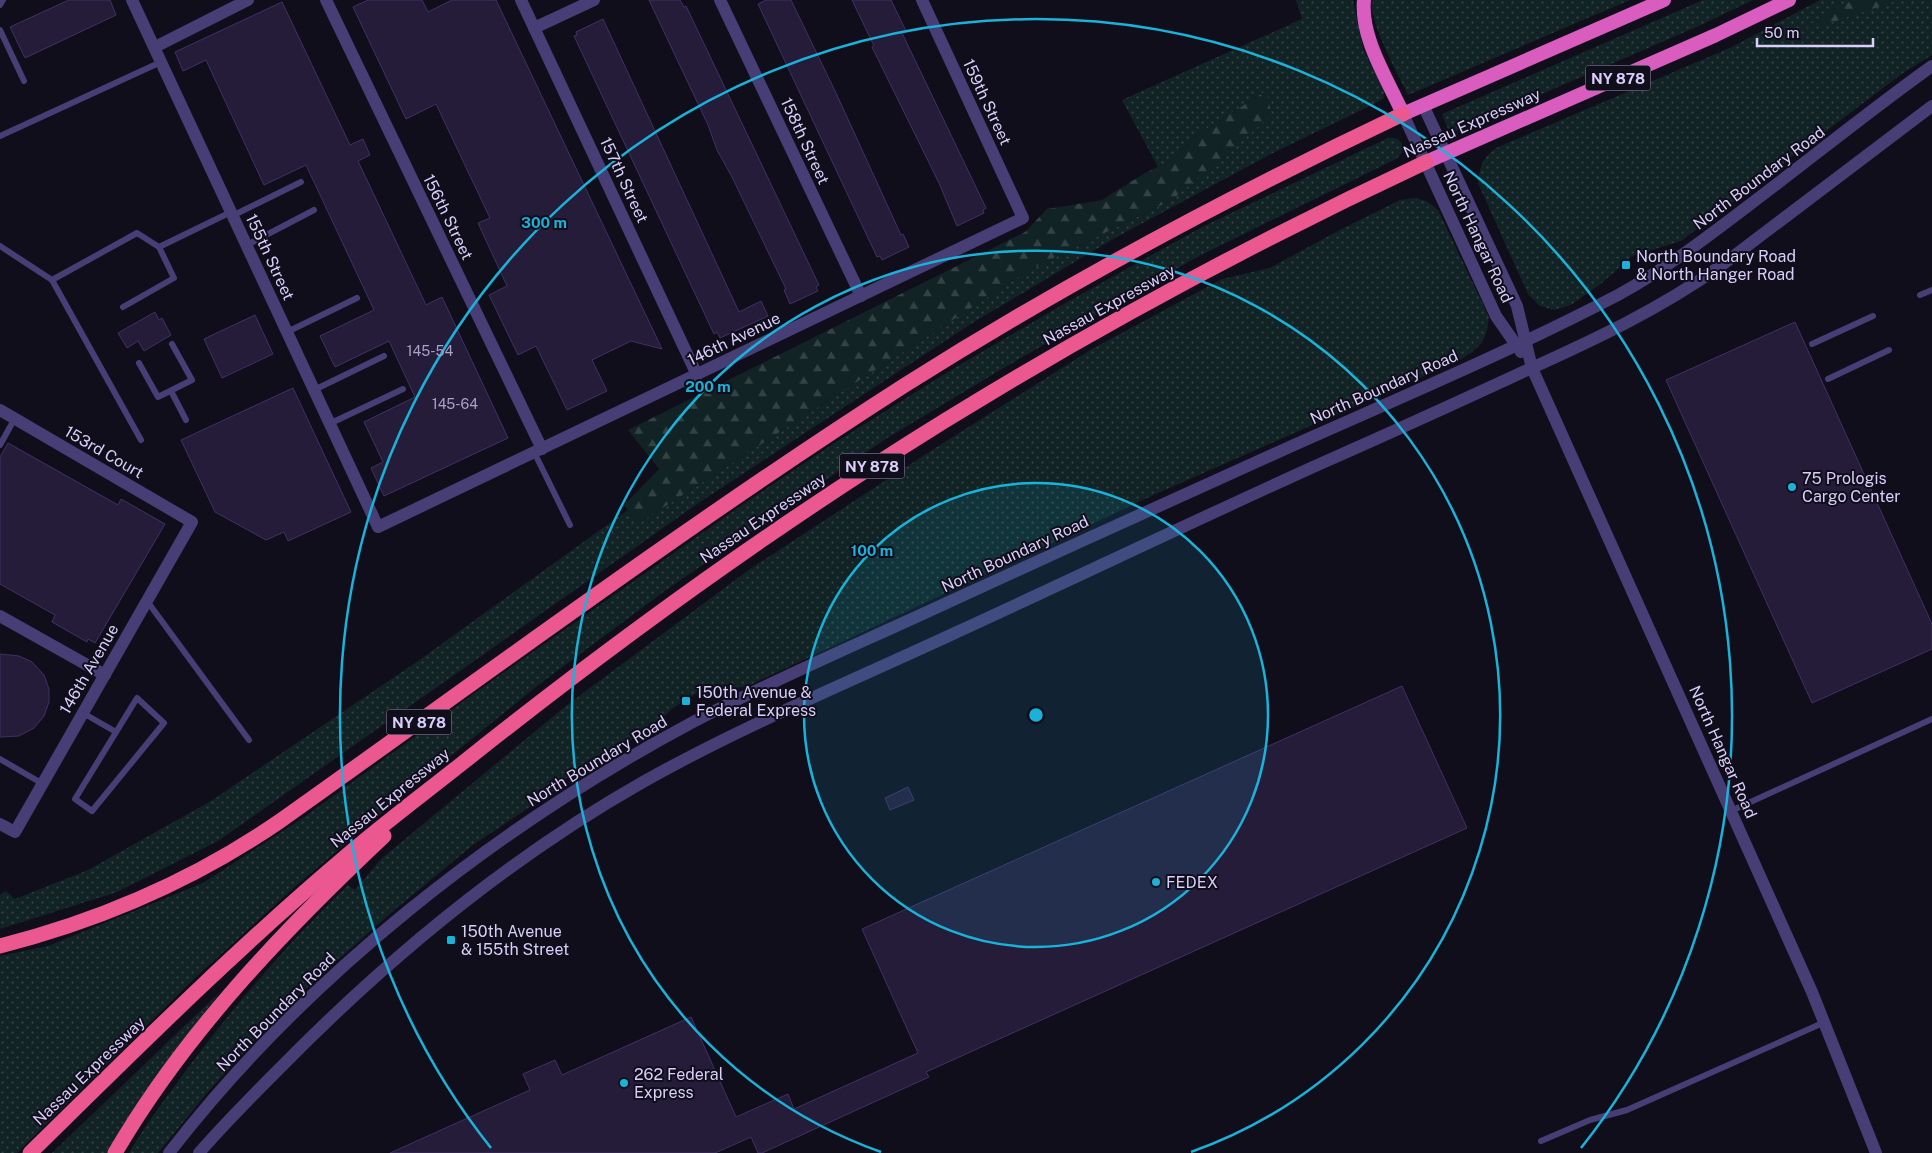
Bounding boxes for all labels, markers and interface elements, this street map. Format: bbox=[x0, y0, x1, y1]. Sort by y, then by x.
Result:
scale bar bbox=[1757, 15, 1873, 47]
text: 50 m bbox=[1764, 24, 1799, 41]
street label: 159th Street bbox=[959, 56, 1015, 148]
road number: NY 878 bbox=[1586, 66, 1650, 90]
street label: Nassau Expressway bbox=[1401, 84, 1544, 162]
street label: 158th Street bbox=[777, 95, 833, 187]
street label: North Boundary Road bbox=[1689, 122, 1829, 234]
street label: 157th Street bbox=[596, 134, 652, 226]
street label: North Hangar Road bbox=[1439, 168, 1517, 306]
street label: 156th Street bbox=[419, 171, 477, 263]
street label: 155th Street bbox=[242, 211, 298, 303]
text: 300 m bbox=[521, 214, 567, 231]
place label: North Boundary Road & North Hanger Road bbox=[1636, 247, 1796, 284]
marker: North Boundary Road & North Hanger Road bbox=[1620, 259, 1632, 271]
street label: Nassau Expressway bbox=[1040, 261, 1179, 349]
street label: 146th Avenue bbox=[685, 308, 783, 370]
house number: 145-54 bbox=[407, 343, 453, 359]
street label: North Boundary Road bbox=[1307, 346, 1461, 428]
text: 200 m bbox=[685, 378, 731, 395]
house number: 145-64 bbox=[432, 396, 478, 412]
street label: 153rd Court bbox=[61, 422, 147, 482]
road number: NY 878 bbox=[840, 454, 904, 478]
street label: Nassau Expressway bbox=[696, 468, 830, 567]
place label: 75 Prologis Cargo Center bbox=[1802, 469, 1901, 506]
marker: 75 Prologis Cargo Center bbox=[1786, 481, 1798, 493]
street label: North Boundary Road bbox=[939, 512, 1091, 596]
text: 100 m bbox=[851, 542, 893, 559]
street label: 146th Avenue bbox=[56, 621, 122, 717]
place label: 150th Avenue & Federal Express bbox=[696, 683, 816, 720]
street label: North Hangar Road bbox=[1685, 683, 1761, 821]
marker: 150th Avenue & Federal Express bbox=[680, 695, 692, 707]
centre of rings bbox=[1027, 706, 1045, 724]
road number: NY 878 bbox=[386, 710, 452, 734]
street label: North Boundary Road bbox=[524, 712, 670, 810]
street label: Nassau Expressway bbox=[327, 744, 454, 852]
place label: FEDEX bbox=[1166, 873, 1218, 892]
marker: FEDEX bbox=[1150, 876, 1162, 888]
place label: 150th Avenue & 155th Street bbox=[461, 922, 569, 959]
marker: 150th Avenue & 155th Street bbox=[445, 934, 457, 946]
street label: North Boundary Road bbox=[213, 949, 339, 1075]
street label: Nassau Expressway bbox=[29, 1012, 149, 1129]
place label: 262 Federal Express bbox=[634, 1065, 724, 1102]
marker: 262 Federal Express bbox=[618, 1077, 630, 1089]

